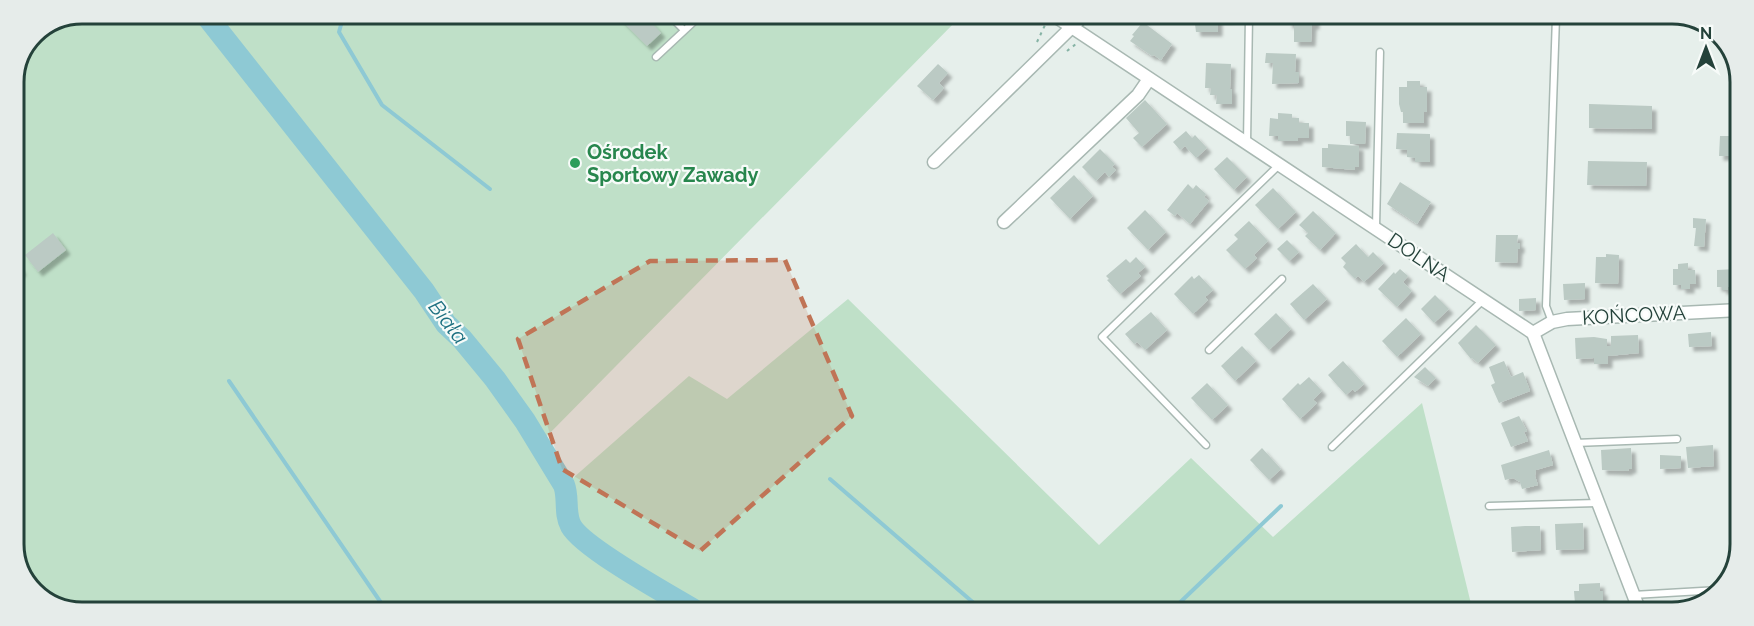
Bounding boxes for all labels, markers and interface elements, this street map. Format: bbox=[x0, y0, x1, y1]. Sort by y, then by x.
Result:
north arrow bbox=[1676, 18, 1736, 78]
text: N bbox=[1700, 24, 1712, 43]
place label: Ośrodek Sportowy Zawady bbox=[587, 140, 759, 187]
marker: Ośrodek Sportowy Zawady bbox=[568, 156, 582, 170]
street label: DOLNA bbox=[1383, 227, 1455, 287]
water label: Biała bbox=[423, 295, 473, 349]
street label: KOŃCOWA bbox=[1582, 300, 1687, 330]

